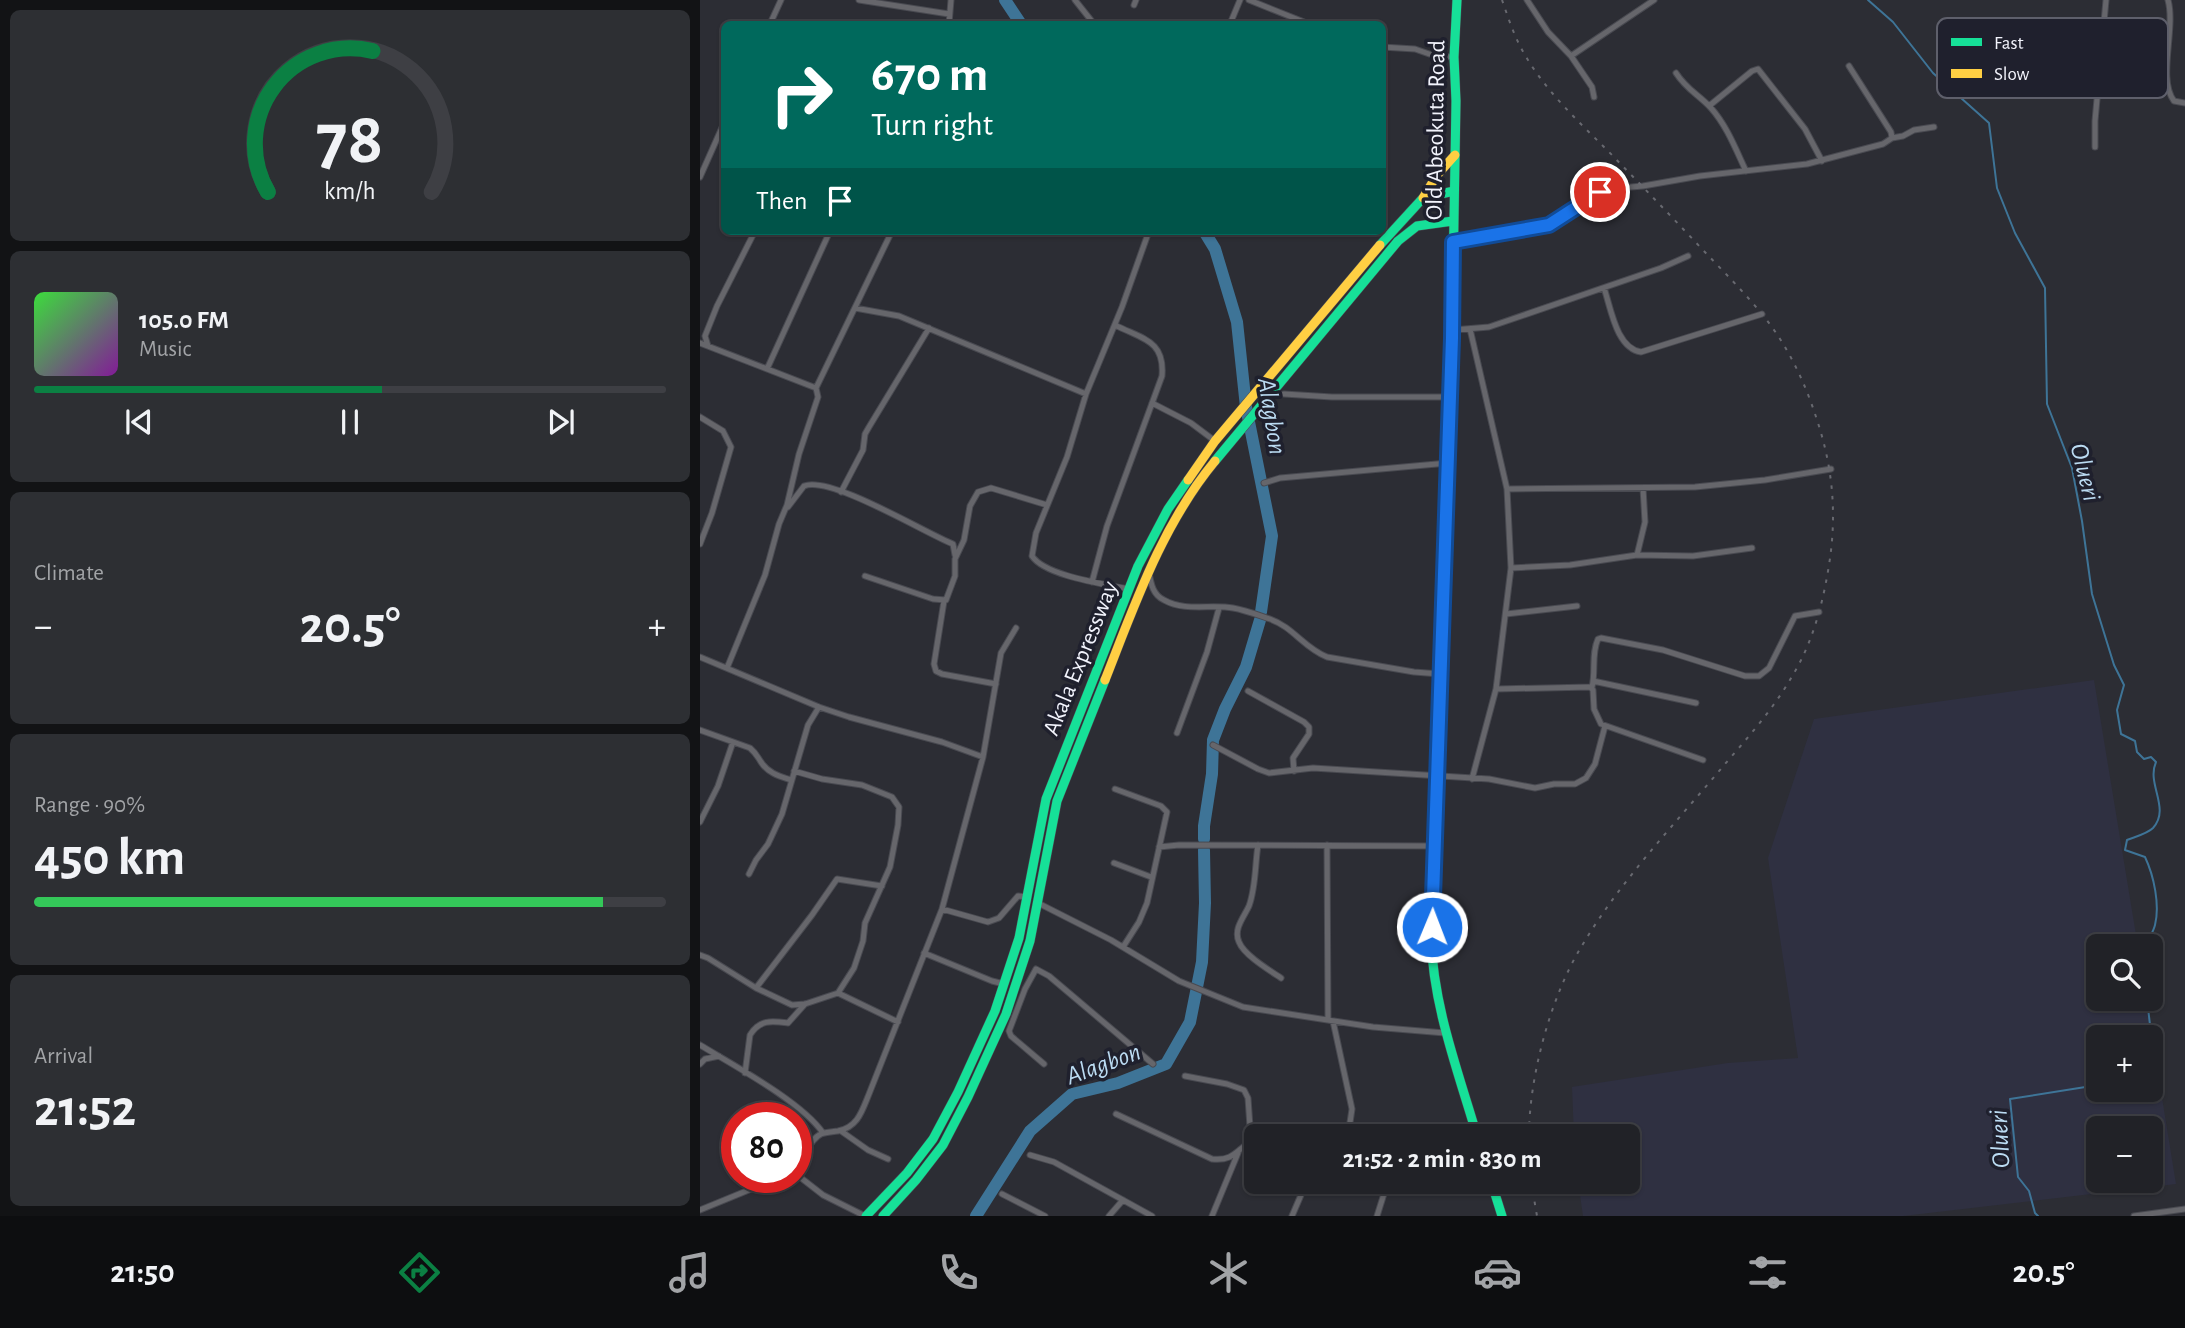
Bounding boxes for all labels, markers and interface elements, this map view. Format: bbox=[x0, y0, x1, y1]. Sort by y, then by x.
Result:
legend bbox=[1937, 18, 2168, 98]
text: Fast bbox=[1994, 34, 2024, 53]
street label: Old Abeokuta Road bbox=[1422, 40, 1450, 220]
icon: right bbox=[756, 49, 847, 140]
text: 670 m bbox=[871, 51, 988, 100]
text: Slow bbox=[1994, 65, 2030, 84]
text: 78 bbox=[316, 104, 384, 177]
text: Turn right bbox=[871, 109, 993, 141]
pin bbox=[1570, 162, 1630, 222]
icon: arrive bbox=[1581, 173, 1619, 211]
text: km/h bbox=[324, 178, 376, 203]
icon: arrive bbox=[821, 182, 859, 220]
text: Then bbox=[756, 188, 807, 214]
text: 105.0 FM bbox=[139, 307, 229, 333]
text: Music bbox=[139, 338, 191, 361]
water label: Alagbon bbox=[1253, 375, 1291, 456]
icon: previous bbox=[120, 403, 158, 441]
icon: pause bbox=[331, 403, 369, 441]
icon: next bbox=[542, 403, 580, 441]
water label: Olueri bbox=[2065, 441, 2105, 504]
text: Climate bbox=[34, 562, 104, 585]
street label: Akala Expressway bbox=[1039, 578, 1123, 739]
text: 20.5° bbox=[299, 600, 401, 652]
text: − bbox=[34, 608, 52, 646]
text: + bbox=[648, 608, 666, 646]
text: Range · 90% bbox=[34, 794, 145, 817]
text: 450 km bbox=[34, 832, 185, 884]
position arrow bbox=[1395, 890, 1469, 964]
map controls bbox=[2086, 934, 2163, 1193]
button: search bbox=[2086, 934, 2163, 1011]
button: + bbox=[2086, 1025, 2163, 1102]
water label: Alagbon bbox=[1062, 1038, 1144, 1090]
text: Arrival bbox=[34, 1045, 93, 1068]
text: 21:52 bbox=[34, 1083, 136, 1135]
speed limit sign: 80 bbox=[721, 1102, 812, 1193]
water label: Olueri bbox=[1985, 1109, 2015, 1169]
button: − bbox=[2086, 1116, 2163, 1193]
text: 21:52 · 2 min · 830 m bbox=[1343, 1146, 1541, 1172]
icon: directions bbox=[395, 1248, 444, 1297]
icon: music bbox=[665, 1248, 714, 1297]
icon: phone bbox=[934, 1248, 983, 1297]
icon: climate bbox=[1204, 1248, 1253, 1297]
icon: car bbox=[1473, 1248, 1522, 1297]
icon: filters bbox=[1743, 1248, 1792, 1297]
text: 21:50 bbox=[110, 1256, 175, 1288]
text: 20.5° bbox=[2012, 1256, 2075, 1288]

